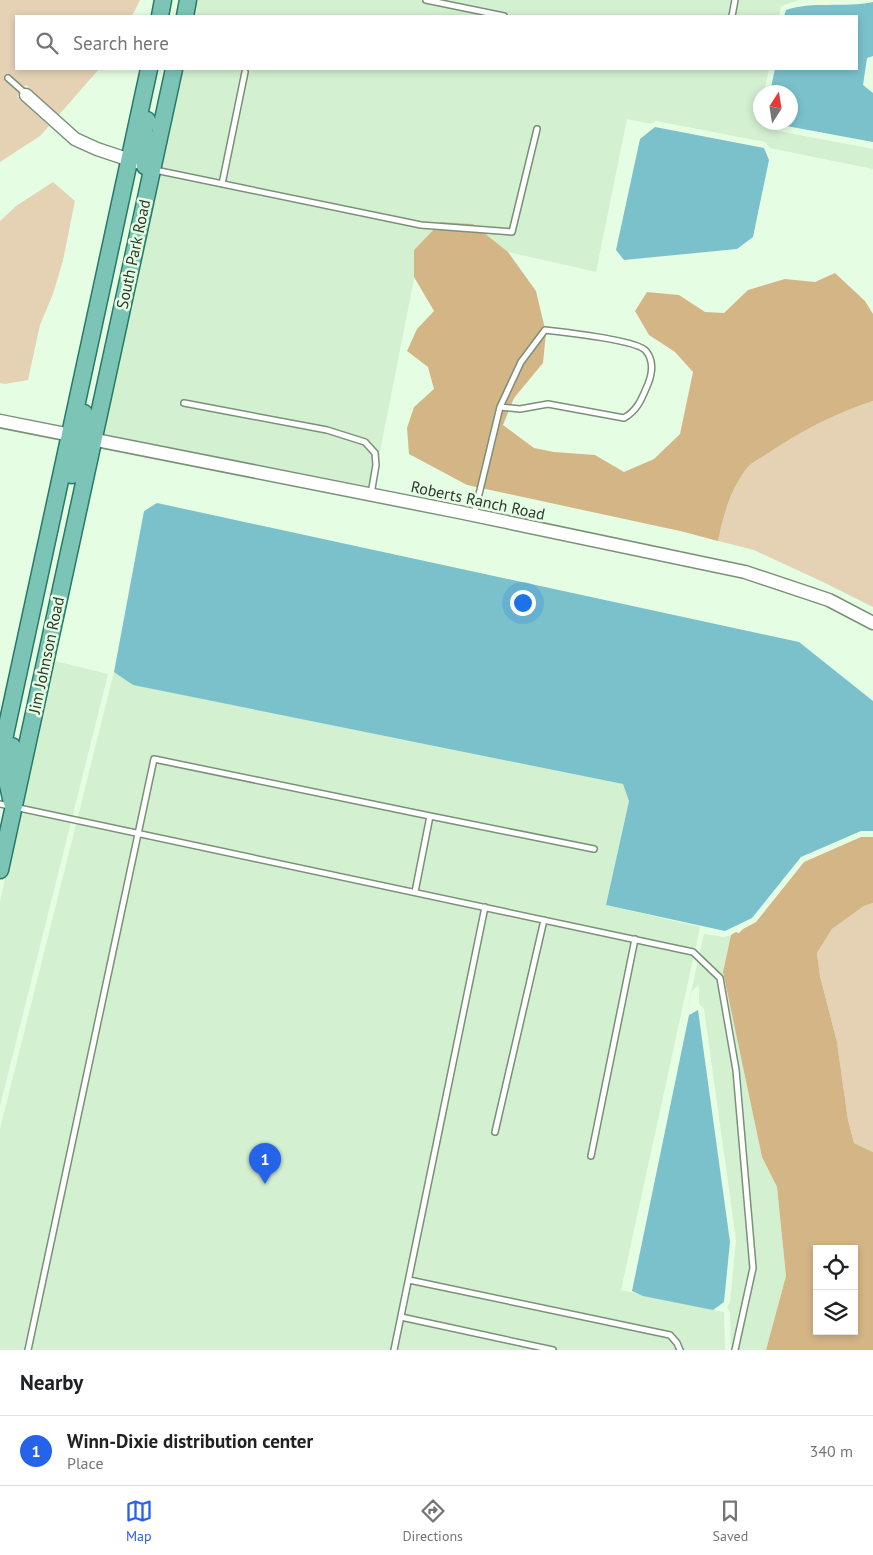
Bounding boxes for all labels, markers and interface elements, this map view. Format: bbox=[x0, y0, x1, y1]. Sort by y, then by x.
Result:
search box bbox=[15, 15, 858, 70]
icon: search bbox=[33, 29, 61, 57]
text: Search here bbox=[73, 31, 169, 55]
north arrow bbox=[753, 85, 798, 130]
street label: South Park Road bbox=[112, 198, 154, 310]
street label: Roberts Ranch Road bbox=[409, 476, 547, 524]
your location bbox=[510, 590, 536, 616]
street label: Jim Johnson Road bbox=[24, 595, 68, 716]
pin: 1 bbox=[249, 1143, 281, 1184]
map controls bbox=[813, 1245, 858, 1335]
button: locate bbox=[813, 1245, 858, 1290]
button: layers bbox=[813, 1290, 858, 1335]
text: Nearby bbox=[20, 1369, 83, 1396]
text: Winn-Dixie distribution center bbox=[67, 1429, 313, 1453]
text: 1 bbox=[31, 1441, 41, 1461]
text: 340 m bbox=[810, 1441, 853, 1461]
text: Place bbox=[67, 1453, 104, 1473]
tab: Map bbox=[125, 1497, 153, 1545]
tab: Directions bbox=[402, 1497, 463, 1545]
tab: Saved bbox=[713, 1497, 748, 1545]

